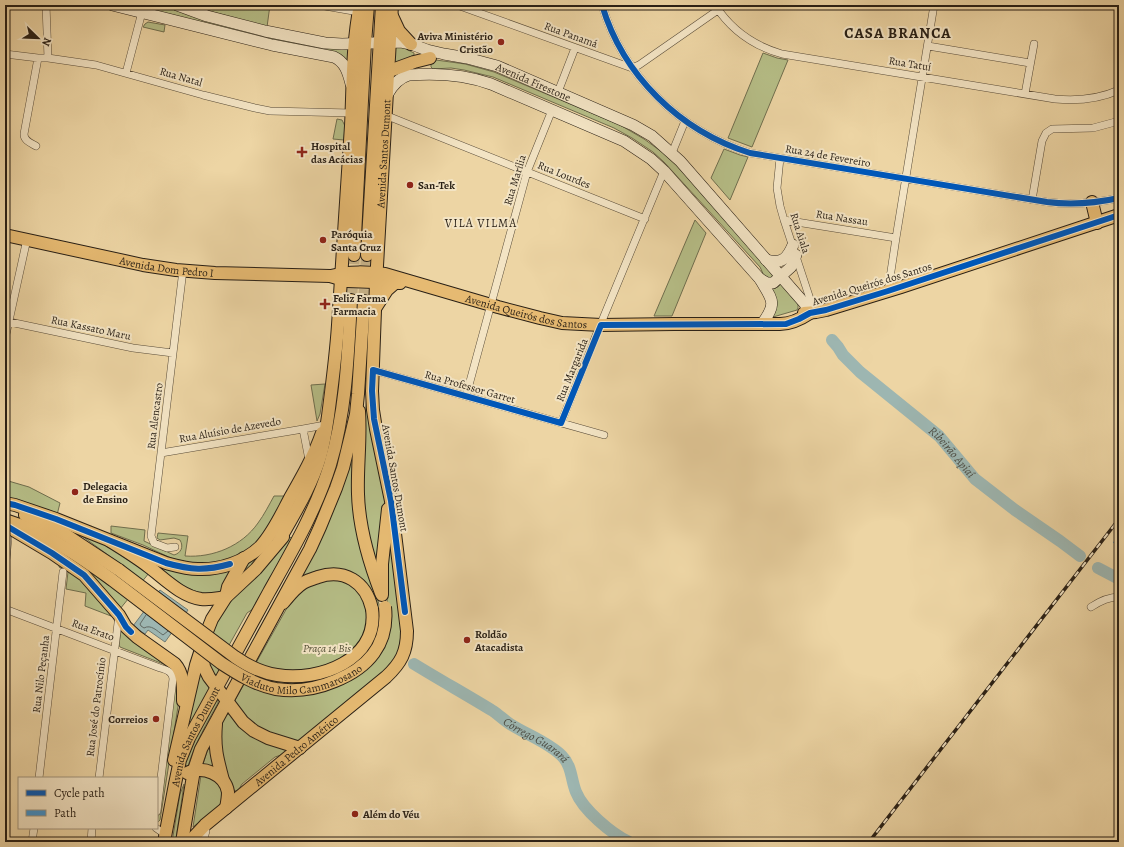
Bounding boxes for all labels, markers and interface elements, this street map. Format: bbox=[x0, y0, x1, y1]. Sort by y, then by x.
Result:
north arrow bbox=[18, 18, 58, 58]
street label: Rua Panamá bbox=[542, 18, 601, 52]
district label: CASA BRANCA bbox=[844, 23, 952, 43]
place label: Aviva Ministério Cristão bbox=[416, 29, 493, 57]
text: N bbox=[38, 35, 55, 48]
marker: Aviva Ministério Cristão bbox=[496, 37, 506, 47]
street label: Rua Tatuí bbox=[888, 53, 932, 75]
street label: Avenida Firestone bbox=[493, 59, 573, 105]
street label: Rua Natal bbox=[158, 64, 204, 90]
street label: Avenida Santos Dumont bbox=[373, 98, 394, 209]
place label: Hospital das Acácias bbox=[311, 139, 363, 167]
street label: Rua 24 de Fevereiro bbox=[784, 141, 872, 171]
marker: Hospital das Acácias bbox=[296, 146, 308, 158]
street label: Rua Marília bbox=[500, 152, 530, 207]
street label: Rua Lourdes bbox=[535, 158, 593, 192]
place label: San-Tek bbox=[418, 178, 455, 193]
marker: San-Tek bbox=[405, 180, 415, 190]
street label: Rua Nassau bbox=[815, 206, 869, 230]
street label: Rua Aiala bbox=[786, 211, 814, 256]
district label: VILA VILMA bbox=[444, 215, 517, 231]
place label: Paróquia Santa Cruz bbox=[331, 227, 381, 255]
marker: Paróquia Santa Cruz bbox=[318, 235, 328, 245]
street label: Avenida Dom Pedro I bbox=[117, 252, 214, 280]
street label: Avenida Queirós dos Santos bbox=[809, 259, 934, 310]
street label: Avenida Queirós dos Santos bbox=[463, 290, 588, 332]
place label: Feliz Farma Farmacia bbox=[333, 291, 387, 319]
marker: Feliz Farma Farmacia bbox=[320, 299, 330, 309]
street label: Rua Kassato Maru bbox=[50, 312, 132, 344]
street label: Rua Margarida bbox=[552, 335, 592, 404]
street label: Rua Professor Garret bbox=[423, 367, 517, 407]
street label: Rua Alencastro bbox=[143, 381, 167, 450]
street label: Rua Aluísio de Azevedo bbox=[178, 414, 283, 446]
street label: Avenida Santos Dumont bbox=[378, 422, 412, 533]
water label: Ribeirão Apiaí bbox=[925, 423, 979, 482]
place label: Delegacia de Ensino bbox=[83, 479, 128, 507]
marker: Delegacia de Ensino bbox=[70, 487, 80, 497]
street label: Rua Erato bbox=[70, 615, 117, 645]
place label: Roldão Atacadista bbox=[474, 627, 524, 655]
street label: Rua Nilo Peçanha bbox=[29, 633, 53, 714]
marker: Roldão Atacadista bbox=[462, 635, 472, 645]
park label: Praça 14 Bis bbox=[303, 641, 351, 656]
street label: Rua José do Patrocínio bbox=[82, 656, 110, 758]
street label: Viaduto Milo Cammarosano bbox=[237, 660, 365, 698]
street label: Avenida Santos Dumont bbox=[167, 683, 223, 789]
street label: Avenida Pedro Américo bbox=[250, 711, 342, 790]
place label: Correios bbox=[108, 712, 149, 727]
marker: Correios bbox=[151, 714, 161, 724]
water label: Córrego Guarará bbox=[500, 714, 573, 766]
legend bbox=[18, 777, 158, 829]
text: Cycle path bbox=[54, 785, 105, 801]
text: Path bbox=[54, 805, 77, 821]
place label: Além do Véu bbox=[362, 807, 421, 822]
marker: Além do Véu bbox=[350, 809, 360, 819]

